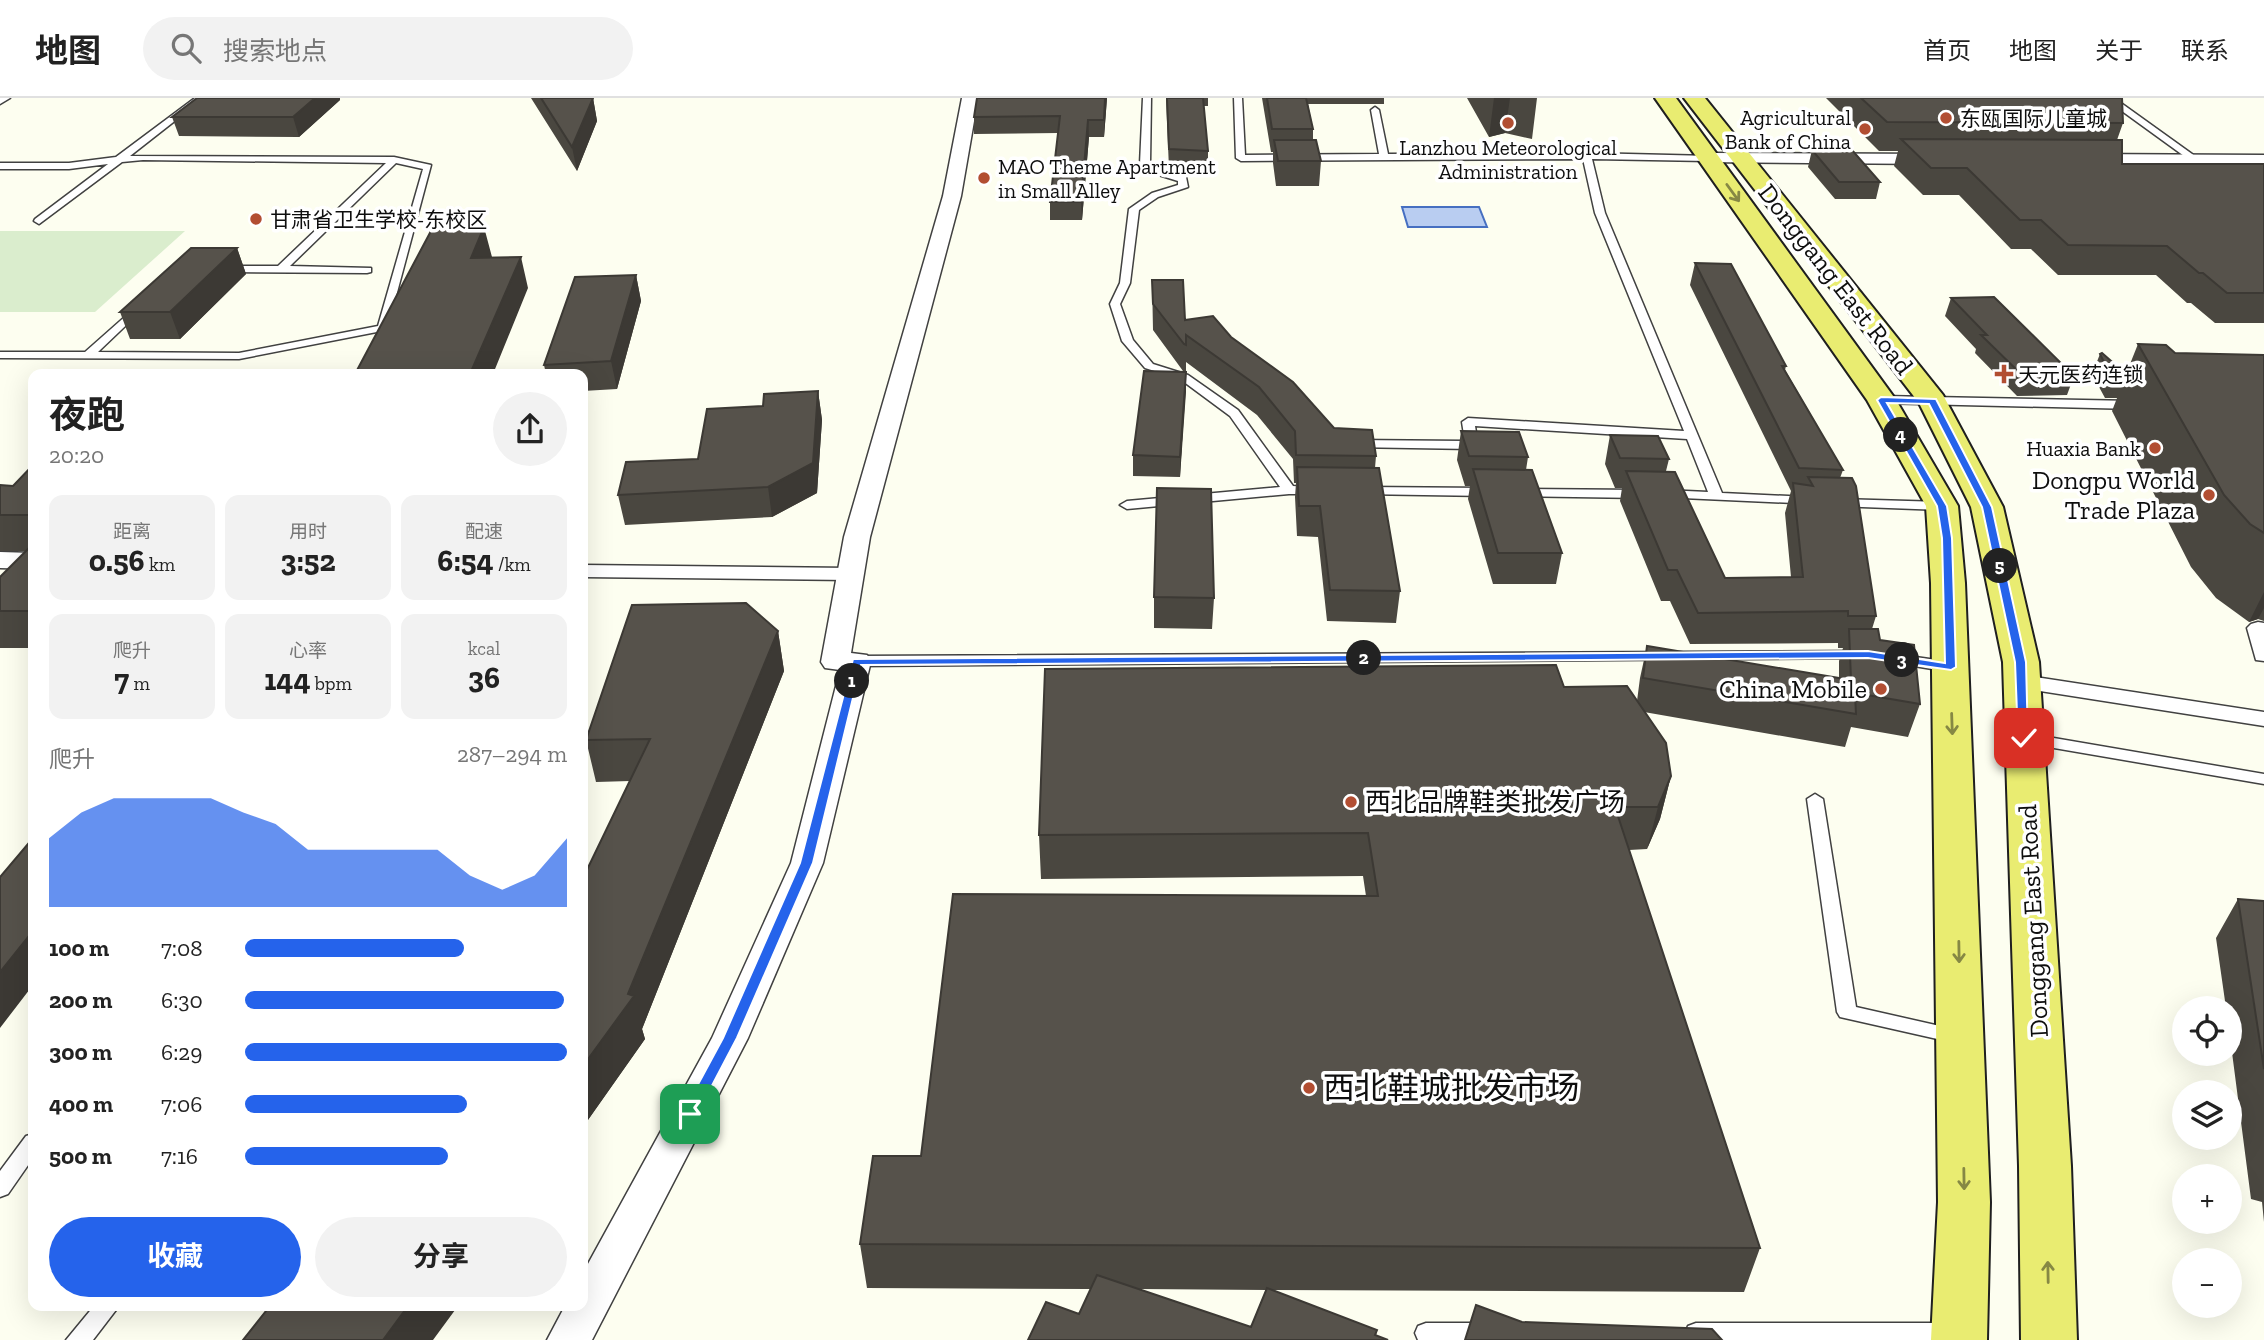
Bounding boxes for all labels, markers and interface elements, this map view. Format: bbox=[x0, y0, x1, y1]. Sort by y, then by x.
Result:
search box bbox=[143, 17, 633, 80]
icon: search bbox=[167, 29, 205, 67]
text: 地图 bbox=[35, 31, 101, 70]
text: 搜索地点 bbox=[223, 35, 327, 67]
text: 首页 bbox=[1923, 36, 1971, 65]
text: 地图 bbox=[2009, 36, 2057, 65]
text: 关于 bbox=[2095, 36, 2143, 65]
text: 联系 bbox=[2181, 36, 2229, 65]
place label: Agricultural Bank of China bbox=[1725, 105, 1851, 154]
place label: 东瓯国际儿童城 bbox=[1960, 106, 2107, 131]
marker: 东瓯国际儿童城 bbox=[1938, 110, 1954, 126]
marker: Lanzhou Meteorological Administration bbox=[1500, 115, 1516, 131]
marker: Agricultural Bank of China bbox=[1857, 121, 1873, 137]
place label: Lanzhou Meteorological Administration bbox=[1399, 135, 1617, 184]
place label: MAO Theme Apartment in Small Alley bbox=[998, 154, 1216, 203]
marker: MAO Theme Apartment in Small Alley bbox=[976, 170, 992, 186]
street label: Donggang East Road bbox=[1752, 177, 1920, 381]
one-way arrow bbox=[1726, 183, 1740, 202]
place label: 甘肃省卫生学校-东校区 bbox=[270, 207, 487, 232]
marker: 甘肃省卫生学校-东校区 bbox=[248, 211, 264, 227]
place label: 天元医药连锁 bbox=[2018, 362, 2144, 387]
marker: 天元医药连锁 bbox=[1996, 366, 2012, 382]
text: 夜跑 bbox=[49, 392, 125, 438]
button: share bbox=[493, 392, 567, 466]
pin: 4 bbox=[1884, 418, 1918, 452]
text: 4 bbox=[1895, 423, 1906, 446]
place label: Huaxia Bank bbox=[2026, 436, 2141, 461]
marker: Huaxia Bank bbox=[2147, 440, 2163, 456]
text: 20:20 bbox=[49, 441, 104, 469]
place label: Dongpu World Trade Plaza bbox=[2032, 464, 2195, 526]
marker: Dongpu World Trade Plaza bbox=[2201, 487, 2217, 503]
text: 距离 bbox=[113, 520, 151, 543]
text: 用时 bbox=[289, 520, 327, 543]
text: 配速 bbox=[465, 520, 503, 543]
text: 0.56 bbox=[89, 543, 145, 579]
text: 3:52 bbox=[280, 543, 336, 579]
text: 6:54 bbox=[437, 543, 494, 579]
pin: 5 bbox=[1982, 548, 2018, 584]
text: km bbox=[145, 553, 175, 576]
text: /km bbox=[494, 553, 531, 576]
text: 5 bbox=[1995, 554, 2004, 577]
text: kcal bbox=[468, 637, 500, 660]
text: 爬升 bbox=[113, 639, 151, 662]
text: 心率 bbox=[289, 639, 327, 662]
pin: 2 bbox=[1346, 640, 1382, 676]
pin: 3 bbox=[1884, 642, 1920, 678]
text: 2 bbox=[1358, 646, 1369, 669]
text: 3 bbox=[1896, 648, 1907, 671]
text: 36 bbox=[468, 660, 500, 696]
text: 7 bbox=[114, 662, 129, 698]
text: 144 bbox=[264, 662, 311, 698]
pin: 1 bbox=[834, 664, 870, 698]
text: 1 bbox=[848, 669, 855, 692]
text: m bbox=[129, 672, 150, 695]
text: bpm bbox=[311, 672, 352, 695]
place label: China Mobile bbox=[1719, 673, 1867, 705]
marker: China Mobile bbox=[1873, 681, 1889, 697]
pin bbox=[1994, 708, 2054, 768]
one-way arrow bbox=[1946, 712, 1959, 735]
icon: check bbox=[2005, 719, 2043, 757]
text: 287–294 m bbox=[457, 740, 567, 768]
text: 爬升 bbox=[49, 745, 95, 773]
place label: 西北品牌鞋类批发广场 bbox=[1365, 786, 1625, 818]
marker: 西北品牌鞋类批发广场 bbox=[1343, 794, 1359, 810]
street label: Donggang East Road bbox=[2011, 804, 2055, 1038]
text: 100 m bbox=[49, 934, 109, 962]
text: 7:08 bbox=[161, 934, 203, 962]
one-way arrow bbox=[1952, 940, 1965, 963]
text: 200 m bbox=[49, 986, 112, 1014]
text: 6:30 bbox=[161, 986, 203, 1014]
map controls bbox=[2172, 996, 2242, 1318]
button: locate bbox=[2172, 996, 2242, 1066]
text: 300 m bbox=[49, 1038, 112, 1066]
text: 6:29 bbox=[161, 1038, 202, 1066]
place label: 西北鞋城批发市场 bbox=[1323, 1069, 1579, 1107]
marker: 西北鞋城批发市场 bbox=[1301, 1080, 1317, 1096]
button: layers bbox=[2172, 1080, 2242, 1150]
pin bbox=[660, 1084, 720, 1144]
text: 400 m bbox=[49, 1090, 113, 1118]
text: 7:06 bbox=[161, 1090, 202, 1118]
icon: arrive bbox=[671, 1095, 709, 1133]
text: 500 m bbox=[49, 1142, 112, 1170]
text: 7:16 bbox=[161, 1142, 198, 1170]
button: + bbox=[2172, 1164, 2242, 1234]
one-way arrow bbox=[1957, 1167, 1970, 1190]
button: 收藏 bbox=[49, 1217, 301, 1297]
button: 分享 bbox=[315, 1217, 567, 1297]
button: − bbox=[2172, 1248, 2242, 1318]
one-way arrow bbox=[2041, 1261, 2054, 1284]

